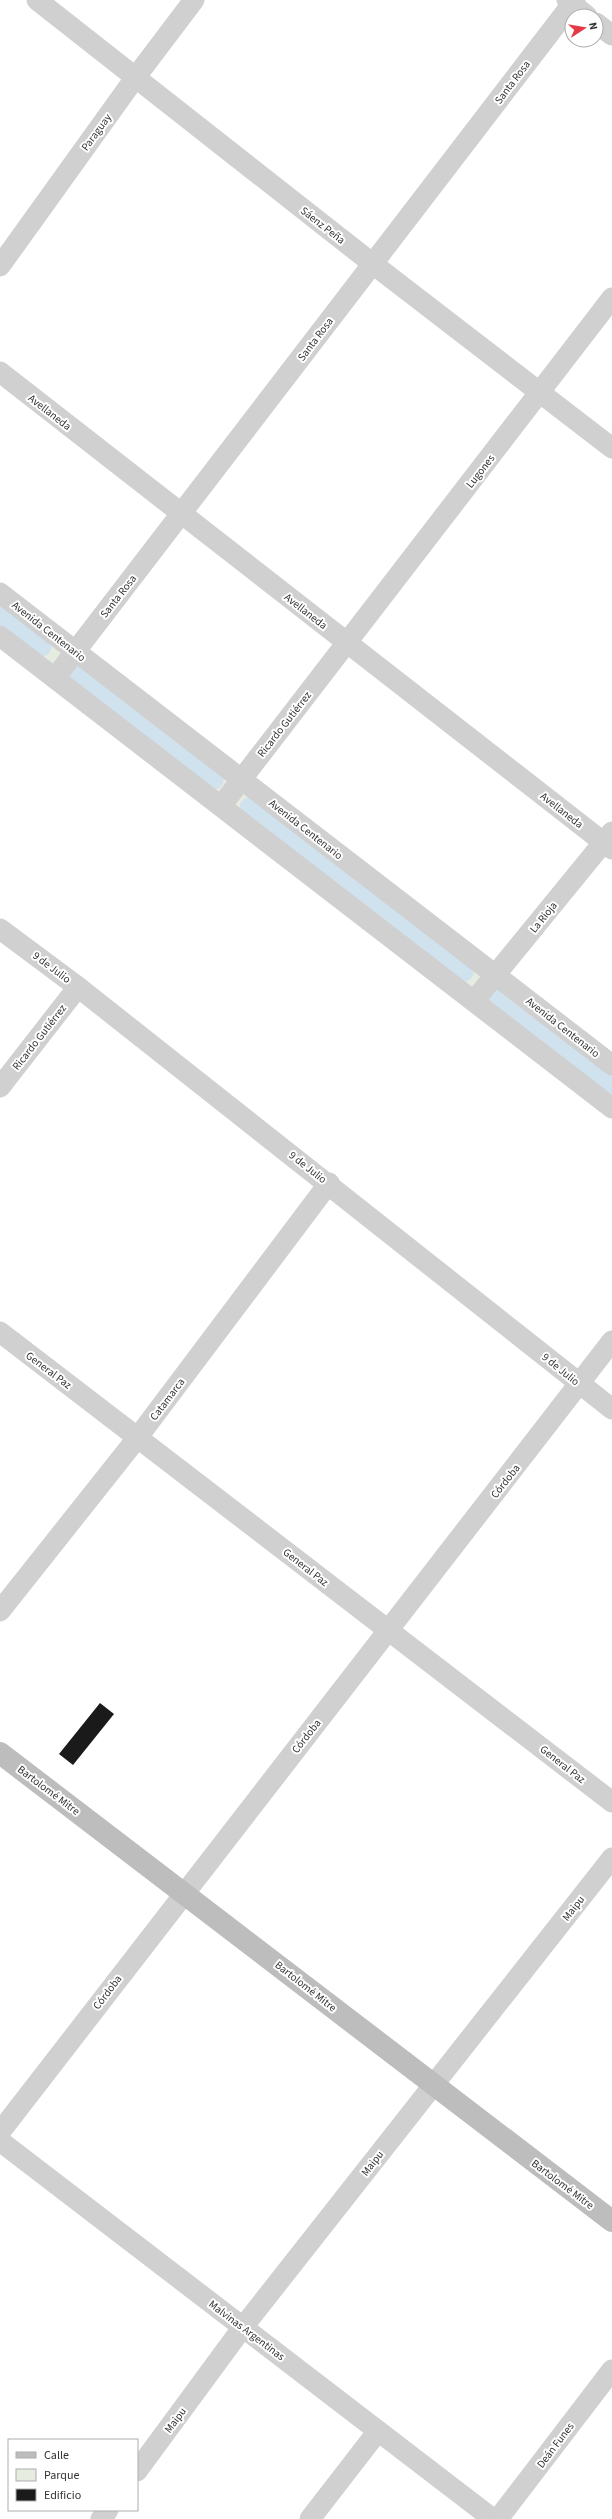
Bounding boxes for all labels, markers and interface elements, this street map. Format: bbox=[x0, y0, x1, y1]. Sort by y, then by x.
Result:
north arrow bbox=[564, 8, 604, 48]
text: N bbox=[585, 21, 601, 31]
street label: Santa Rosa bbox=[491, 57, 534, 107]
street label: Paraguay bbox=[78, 111, 115, 154]
street label: Sáenz Peña bbox=[297, 203, 348, 248]
street label: Santa Rosa bbox=[294, 314, 337, 364]
street label: Avellaneda bbox=[25, 391, 74, 434]
street label: Lugones bbox=[463, 451, 498, 491]
street label: Santa Rosa bbox=[97, 572, 140, 621]
street label: Avellaneda bbox=[281, 590, 330, 633]
street label: Avenida Centenario bbox=[9, 598, 89, 665]
street label: Ricardo Gutiérrez bbox=[254, 688, 315, 760]
street label: Avellaneda bbox=[537, 789, 586, 832]
street label: Avenida Centenario bbox=[266, 796, 346, 863]
street label: La Rioja bbox=[526, 898, 561, 936]
street label: 9 de Julio bbox=[30, 948, 74, 987]
street label: Avenida Centenario bbox=[523, 994, 603, 1061]
street label: Ricardo Gutiérrez bbox=[9, 1001, 70, 1073]
street label: 9 de Julio bbox=[286, 1148, 330, 1187]
street label: General Paz bbox=[23, 1348, 75, 1393]
street label: 9 de Julio bbox=[539, 1350, 583, 1389]
street label: Catamarca bbox=[147, 1375, 188, 1424]
street label: Córdoba bbox=[487, 1461, 523, 1501]
street label: General Paz bbox=[280, 1545, 332, 1590]
street label: Córdoba bbox=[288, 1716, 324, 1756]
street label: General Paz bbox=[537, 1742, 589, 1787]
street label: Bartolomé Mitre bbox=[14, 1762, 83, 1819]
street label: Maipu bbox=[559, 1893, 588, 1924]
street label: Bartolomé Mitre bbox=[272, 1958, 340, 2016]
street label: Córdoba bbox=[90, 1972, 125, 2013]
street label: Maipu bbox=[358, 2148, 387, 2179]
street label: Bartolomé Mitre bbox=[528, 2156, 597, 2213]
street label: Malvinas Argentinas bbox=[206, 2297, 288, 2364]
street label: Maipu bbox=[161, 2404, 190, 2436]
street label: Deán Funes bbox=[533, 2419, 578, 2471]
legend bbox=[8, 2439, 138, 2511]
text: Calle bbox=[44, 2447, 69, 2464]
text: Parque bbox=[44, 2467, 80, 2484]
text: Edificio bbox=[44, 2487, 81, 2504]

